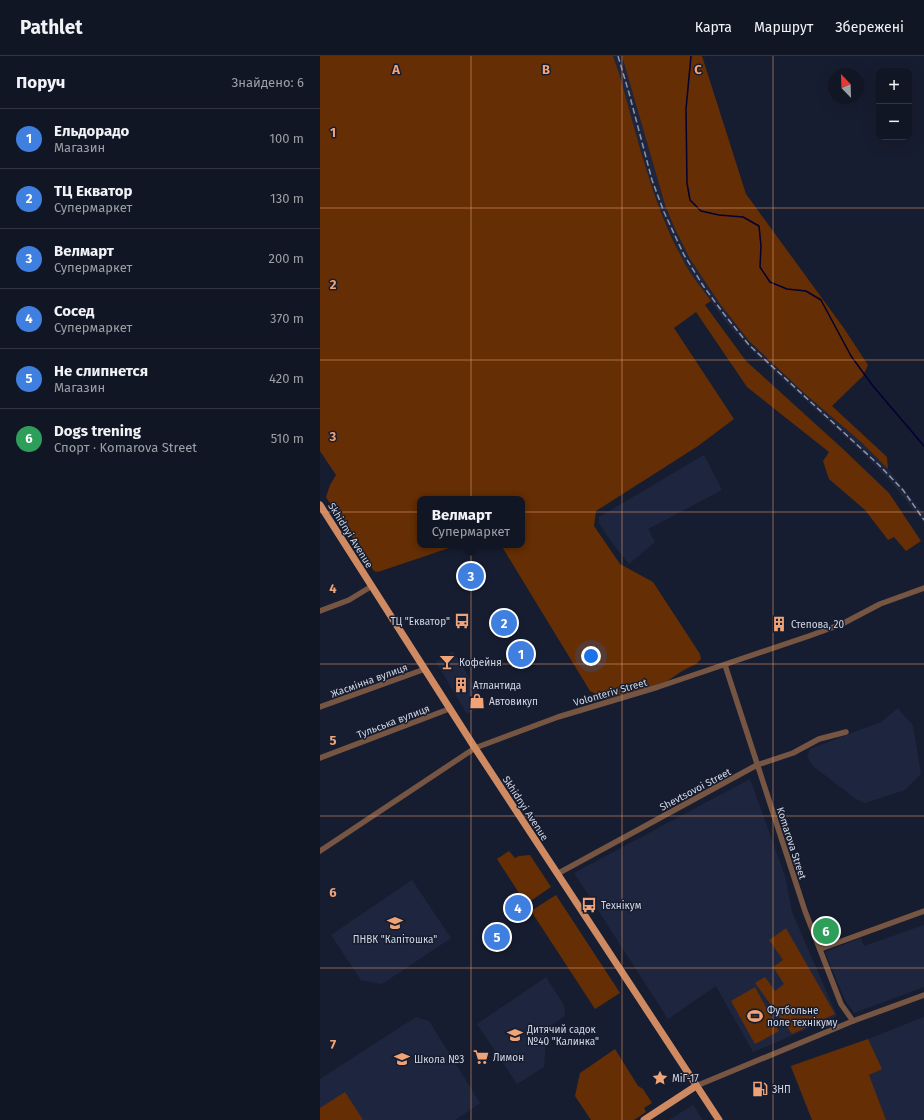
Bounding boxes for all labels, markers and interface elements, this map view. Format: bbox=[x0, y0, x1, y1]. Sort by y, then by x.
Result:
text: Pathlet bbox=[20, 16, 83, 39]
text: Карта bbox=[695, 19, 732, 36]
text: Маршрут bbox=[754, 19, 813, 36]
text: Збережені bbox=[835, 19, 904, 36]
text: A bbox=[391, 62, 400, 77]
text: B bbox=[542, 62, 550, 77]
text: C bbox=[694, 62, 702, 77]
north arrow bbox=[828, 68, 864, 104]
map controls bbox=[876, 68, 912, 140]
button: + bbox=[876, 68, 912, 104]
text: Поруч bbox=[16, 72, 65, 93]
text: Знайдено: 6 bbox=[232, 75, 304, 90]
button: − bbox=[876, 104, 912, 140]
text: Ельдорадо bbox=[54, 122, 129, 140]
text: 1 bbox=[330, 125, 336, 140]
text: 1 bbox=[26, 131, 32, 146]
text: 100 m bbox=[269, 131, 304, 146]
text: Магазин bbox=[54, 140, 105, 155]
text: ТЦ Екватор bbox=[54, 182, 132, 200]
text: 2 bbox=[26, 191, 32, 206]
text: 130 m bbox=[270, 191, 304, 206]
text: Супермаркет bbox=[54, 200, 132, 215]
text: Велмарт bbox=[54, 242, 114, 260]
text: 3 bbox=[26, 251, 32, 266]
text: 200 m bbox=[268, 251, 304, 266]
text: Супермаркет bbox=[54, 260, 132, 275]
text: 2 bbox=[330, 277, 337, 292]
text: Сосед bbox=[54, 302, 94, 320]
text: 4 bbox=[25, 311, 33, 326]
text: 370 m bbox=[270, 311, 304, 326]
text: Супермаркет bbox=[54, 320, 132, 335]
text: Не слипнется bbox=[54, 362, 148, 380]
text: 5 bbox=[26, 371, 32, 386]
text: 420 m bbox=[269, 371, 304, 386]
text: Магазин bbox=[54, 380, 105, 395]
text: Dogs trening bbox=[54, 422, 141, 440]
text: 3 bbox=[329, 429, 337, 444]
text: 6 bbox=[25, 431, 33, 446]
text: 510 m bbox=[271, 431, 304, 446]
text: Спорт · Komarova Street bbox=[54, 440, 197, 455]
popup bbox=[417, 496, 525, 548]
street label: Skhidnyi Avenue bbox=[325, 501, 375, 570]
text: Велмарт bbox=[432, 506, 492, 524]
text: Супермаркет bbox=[432, 524, 510, 539]
pin: 3 bbox=[458, 561, 484, 591]
text: 4 bbox=[329, 581, 337, 596]
pin: 2 bbox=[491, 608, 517, 638]
bus stop icon: ТЦ "Екватор" bbox=[453, 612, 471, 630]
building icon: Степова, 20 bbox=[770, 615, 788, 633]
place label: ТЦ "Екватор" bbox=[390, 616, 450, 628]
place label: Степова, 20 bbox=[791, 619, 845, 631]
pin: 1 bbox=[508, 639, 534, 669]
your location bbox=[581, 646, 601, 666]
bar icon: Кофейня bbox=[438, 653, 456, 671]
place label: Кофейня bbox=[459, 657, 502, 669]
street label: Жасмінна вулиця bbox=[329, 660, 410, 700]
building icon: Атлантида bbox=[452, 676, 470, 694]
street label: Volonteriv Street bbox=[572, 677, 649, 709]
place label: Атлантида bbox=[473, 680, 521, 692]
shop icon: Автовикуп bbox=[468, 692, 486, 710]
place label: Автовикуп bbox=[489, 696, 538, 708]
street label: Тульська вулиця bbox=[355, 703, 431, 741]
text: 5 bbox=[330, 733, 337, 748]
street label: Shevtsovoi Street bbox=[658, 766, 734, 814]
street label: Skhidnyi Avenue bbox=[500, 774, 551, 843]
street label: Komarova Street bbox=[774, 806, 808, 881]
text: 6 bbox=[329, 885, 337, 900]
pin: 4 bbox=[505, 893, 531, 923]
bus stop icon: Технікум bbox=[580, 896, 598, 914]
place label: Технікум bbox=[601, 899, 642, 912]
school or university icon: ПНВК "Капітошка" bbox=[386, 914, 404, 932]
pin: 6 bbox=[813, 916, 839, 946]
pin: 5 bbox=[484, 922, 510, 952]
place label: ПНВК "Капітошка" bbox=[353, 933, 437, 946]
place label: Футбольне поле технікуму bbox=[767, 1005, 837, 1029]
sports icon: Футбольне поле технікуму bbox=[746, 1007, 764, 1025]
place label: Дитячий садок №40 "Калинка" bbox=[526, 1024, 599, 1048]
school or university icon: Дитячий садок №40 "Калинка" bbox=[506, 1026, 524, 1044]
text: 7 bbox=[330, 1037, 336, 1052]
supermarket icon: Лимон bbox=[472, 1048, 490, 1066]
school or university icon: Школа №3 bbox=[393, 1050, 411, 1068]
place label: Лимон bbox=[493, 1052, 524, 1064]
place label: Школа №3 bbox=[414, 1054, 464, 1066]
place icon: МіГ-17 bbox=[651, 1069, 669, 1087]
place label: МіГ-17 bbox=[672, 1072, 699, 1085]
fuel station icon: ЗНП bbox=[751, 1080, 769, 1098]
place label: ЗНП bbox=[772, 1084, 791, 1096]

